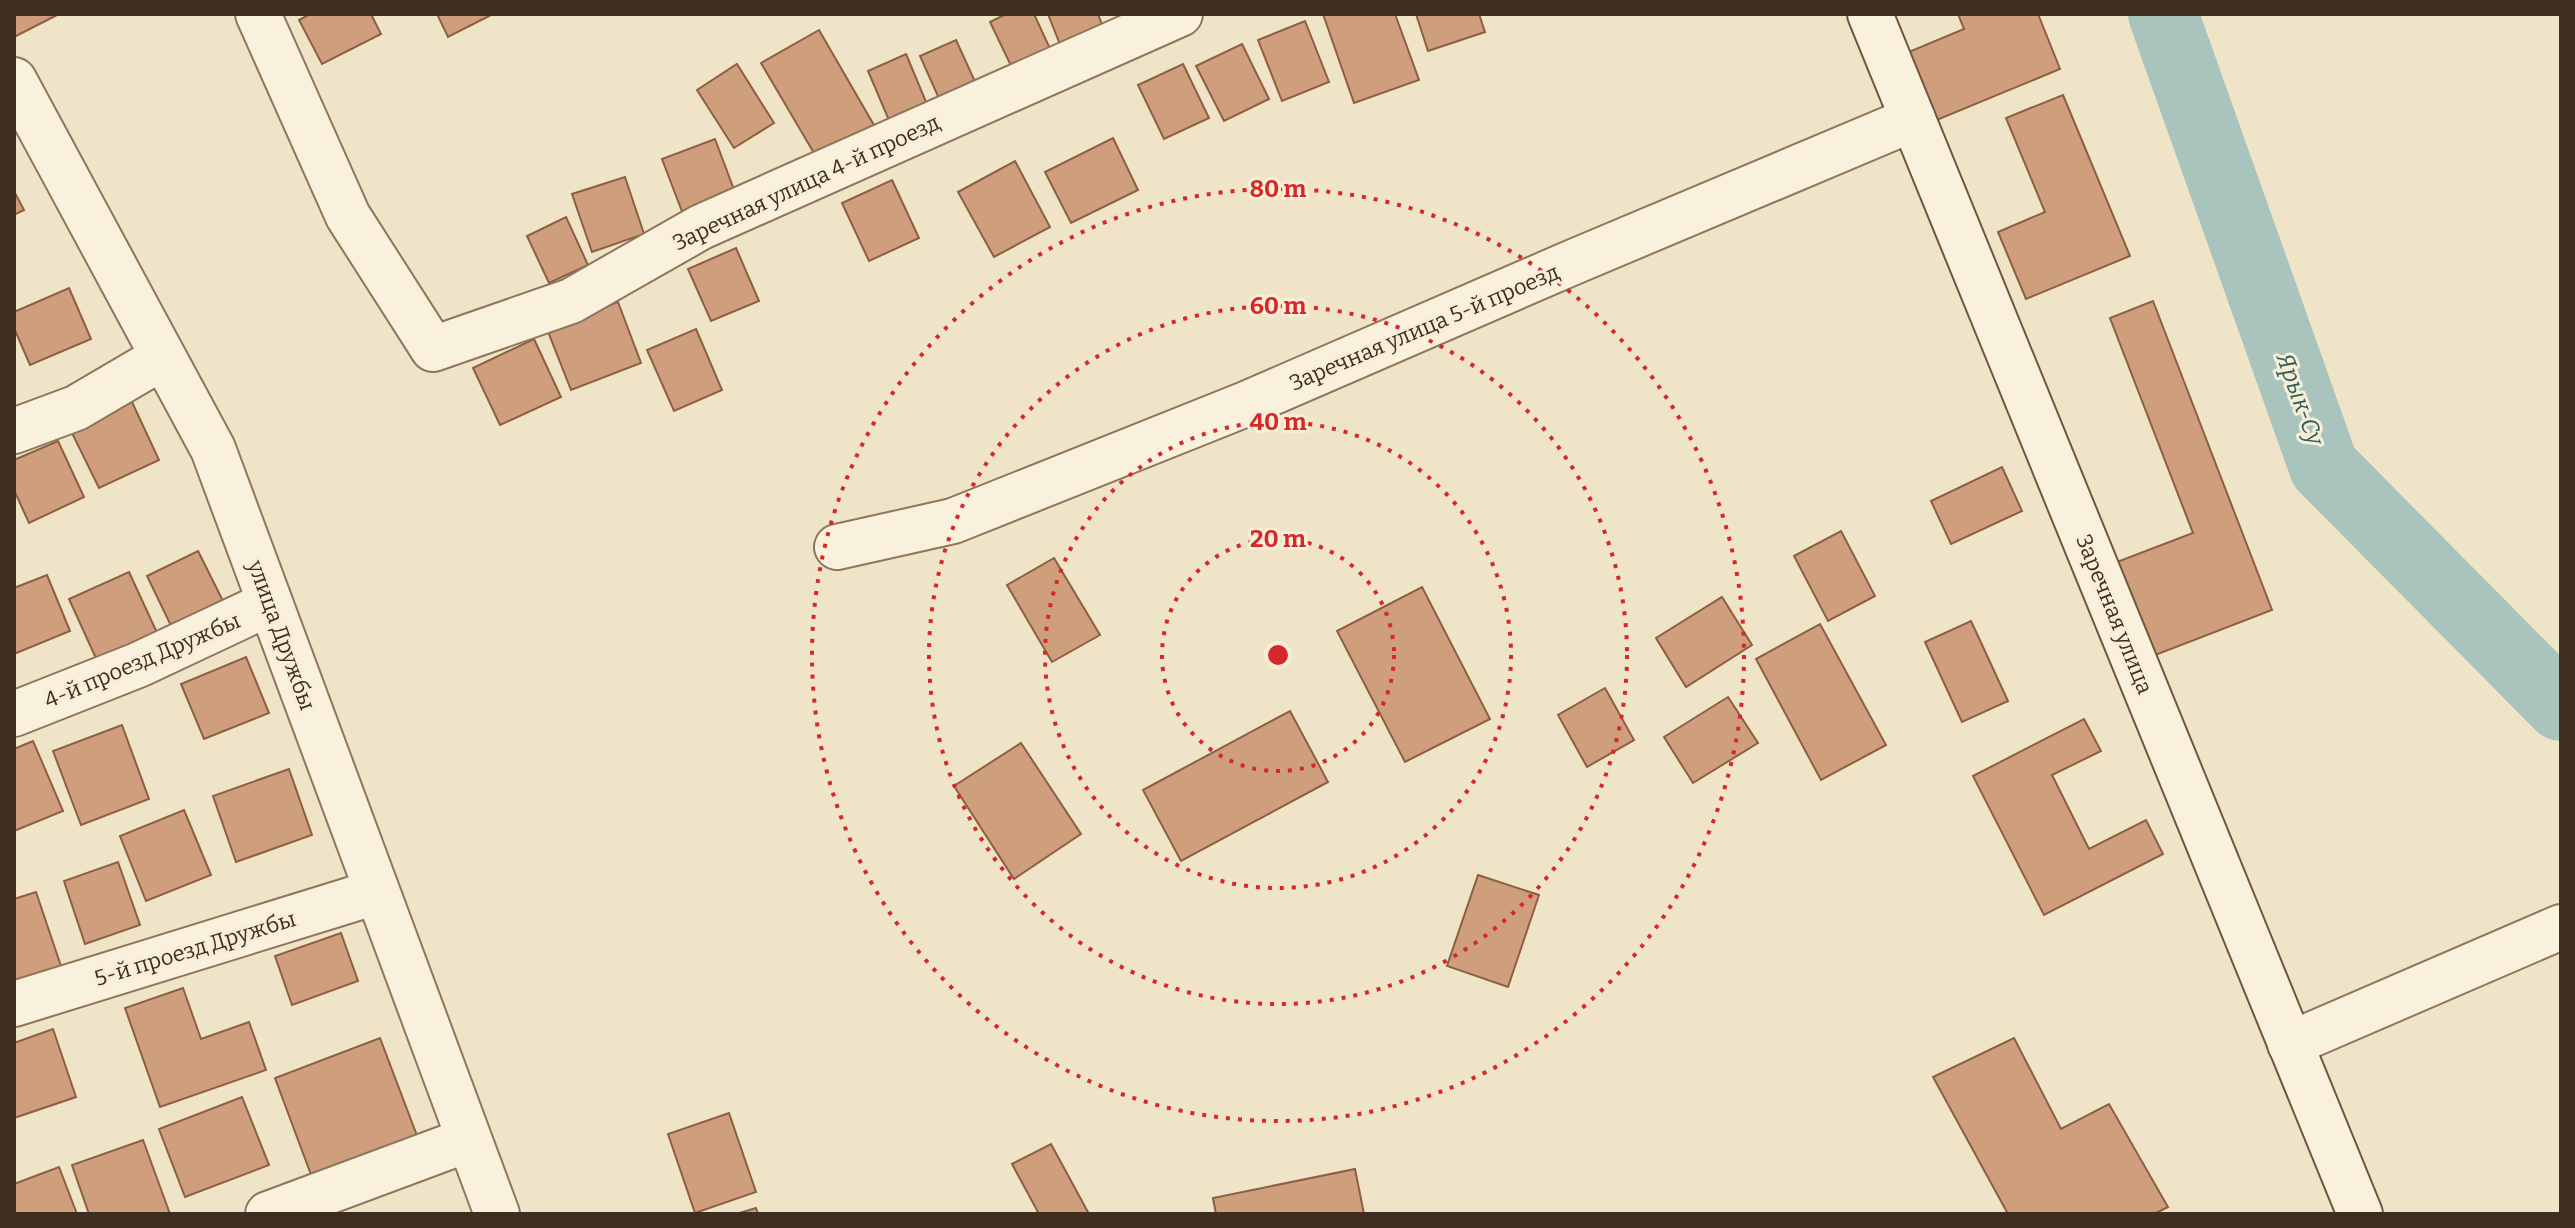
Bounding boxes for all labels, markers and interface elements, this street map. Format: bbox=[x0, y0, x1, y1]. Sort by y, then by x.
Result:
street label: Заречная улица 4-й проезд bbox=[668, 109, 944, 256]
text: 80 m bbox=[1250, 175, 1307, 203]
street label: Заречная улица 5-й проезд bbox=[1285, 258, 1563, 397]
text: 60 m bbox=[1250, 292, 1306, 320]
water label: Ярык-Су bbox=[2270, 348, 2330, 450]
text: 40 m bbox=[1249, 408, 1307, 436]
text: 20 m bbox=[1250, 525, 1306, 553]
street label: Заречная улица bbox=[2070, 530, 2159, 698]
street label: улица Дружбы bbox=[242, 556, 321, 714]
street label: 4-й проезд Дружбы bbox=[40, 607, 244, 714]
centre of rings bbox=[1264, 641, 1292, 669]
street label: 5-й проезд Дружбы bbox=[91, 905, 299, 992]

